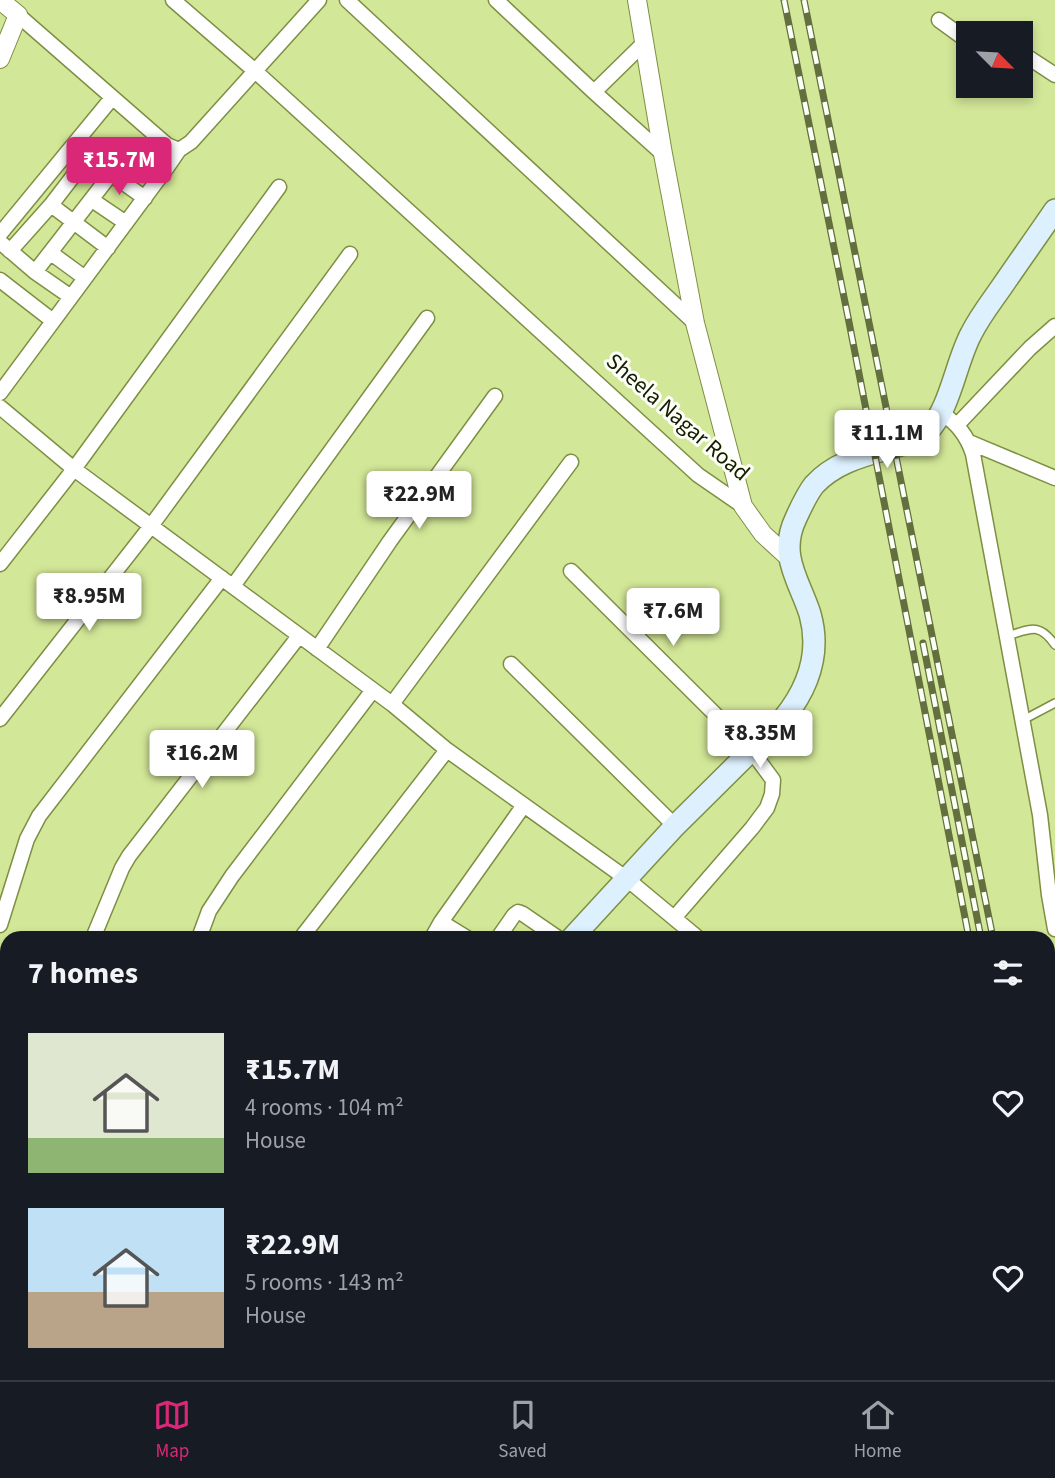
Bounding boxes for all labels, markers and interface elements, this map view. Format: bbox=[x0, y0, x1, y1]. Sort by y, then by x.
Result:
north arrow bbox=[956, 21, 1032, 98]
map controls bbox=[956, 21, 1033, 98]
pin: ₹15.7M bbox=[62, 138, 176, 197]
text: ₹15.7M bbox=[82, 143, 156, 176]
street label: Sheela Nagar Road bbox=[599, 345, 757, 489]
pin: ₹11.1M bbox=[830, 410, 944, 470]
text: ₹11.1M bbox=[850, 416, 924, 449]
pin: ₹22.9M bbox=[362, 472, 476, 531]
text: ₹22.9M bbox=[382, 477, 456, 510]
pin: ₹8.95M bbox=[32, 574, 146, 633]
text: ₹8.95M bbox=[52, 579, 126, 612]
pin: ₹7.6M bbox=[624, 588, 722, 648]
text: ₹7.6M bbox=[643, 594, 703, 627]
pin: ₹8.35M bbox=[703, 710, 817, 770]
text: ₹8.35M bbox=[723, 716, 797, 749]
pin: ₹16.2M bbox=[145, 730, 259, 790]
text: ₹16.2M bbox=[165, 736, 239, 769]
text: 7 homes bbox=[28, 952, 138, 995]
icon: filters bbox=[989, 954, 1027, 992]
text: ₹15.7M bbox=[245, 1048, 340, 1091]
icon: home bbox=[84, 1061, 168, 1145]
icon: heart bbox=[989, 1084, 1027, 1122]
text: 4 rooms · 104 m² bbox=[245, 1091, 404, 1124]
text: House bbox=[245, 1124, 306, 1157]
text: ₹22.9M bbox=[245, 1223, 340, 1266]
icon: home bbox=[84, 1236, 168, 1320]
icon: heart bbox=[989, 1259, 1027, 1297]
text: 5 rooms · 143 m² bbox=[245, 1266, 404, 1299]
text: House bbox=[245, 1299, 306, 1332]
tab: Map bbox=[153, 1396, 191, 1465]
tab: Saved bbox=[498, 1396, 547, 1465]
tab: Home bbox=[854, 1396, 902, 1465]

